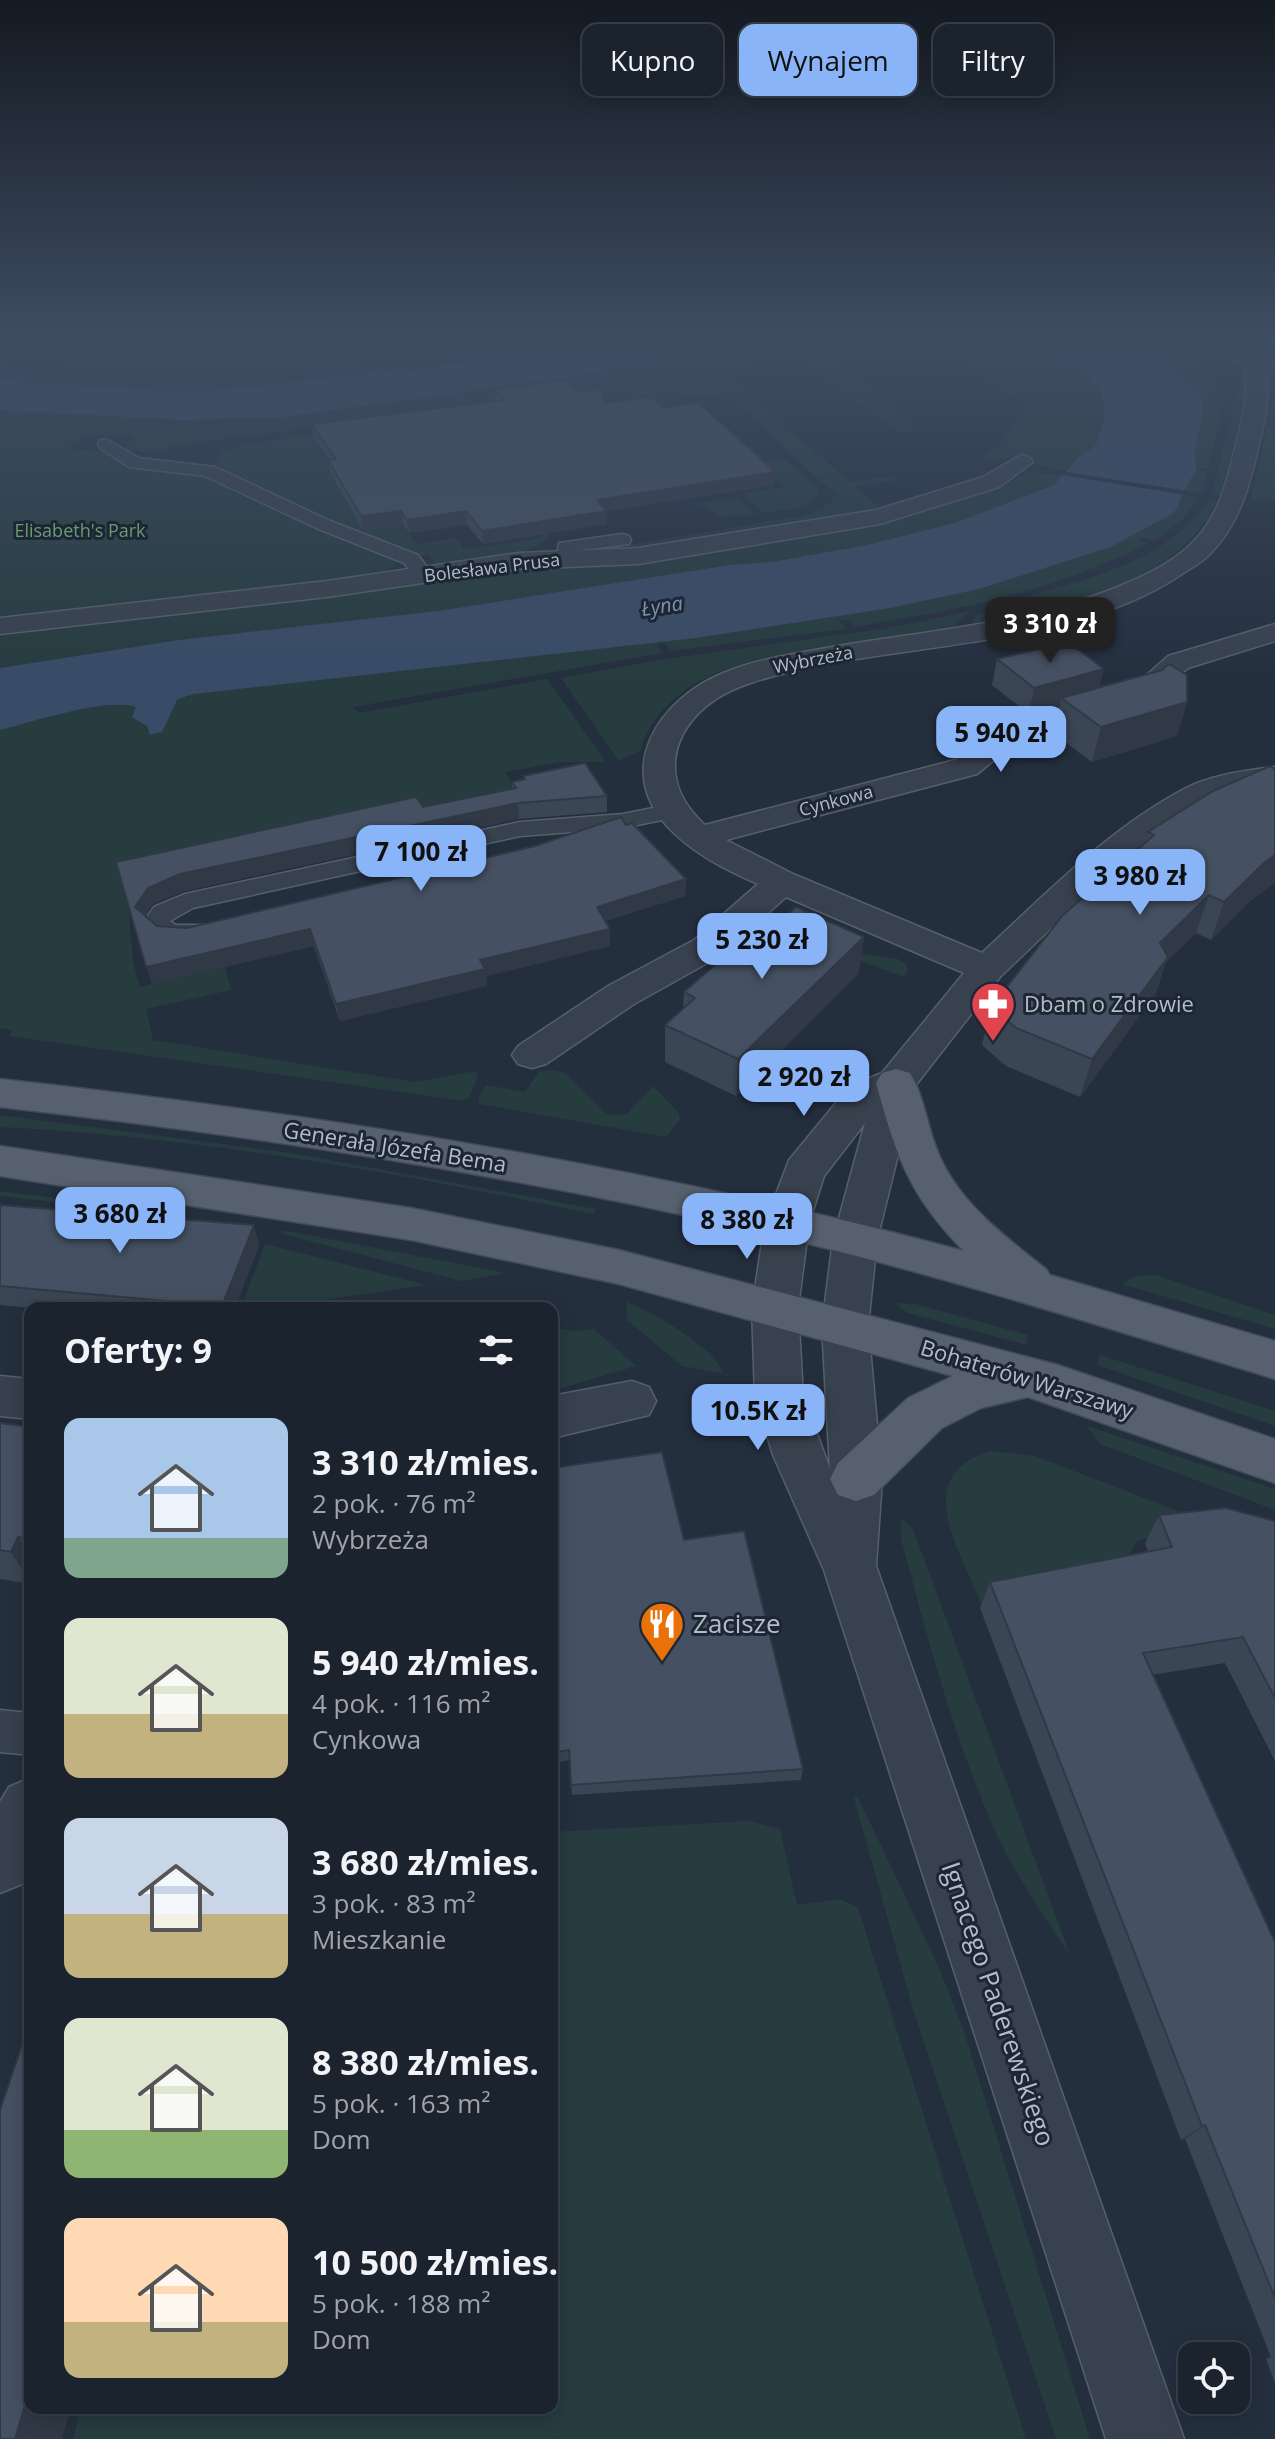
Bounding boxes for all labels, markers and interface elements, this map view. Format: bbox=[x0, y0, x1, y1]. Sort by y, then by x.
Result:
chip: Kupno bbox=[582, 24, 723, 96]
chip: Wynajem bbox=[739, 24, 917, 96]
chip: Filtry bbox=[933, 24, 1053, 96]
park label: Elisabeth's Park bbox=[14, 518, 146, 542]
street label: Bolesława Prusa bbox=[423, 547, 561, 587]
water label: Łyna bbox=[639, 589, 685, 622]
pin: 3 310 zł bbox=[967, 597, 1133, 665]
text: 3 310 zł bbox=[1003, 605, 1097, 641]
street label: Wybrzeża bbox=[771, 640, 855, 679]
pin: 5 940 zł bbox=[918, 706, 1084, 774]
text: 5 940 zł bbox=[954, 714, 1048, 750]
street label: Cynkowa bbox=[796, 779, 875, 821]
pin: 7 100 zł bbox=[338, 825, 504, 893]
text: 7 100 zł bbox=[374, 833, 468, 869]
pin: 3 980 zł bbox=[1057, 849, 1223, 917]
text: 3 980 zł bbox=[1093, 857, 1187, 893]
pin: 5 230 zł bbox=[679, 913, 845, 981]
text: 5 230 zł bbox=[715, 921, 809, 957]
pharmacy icon: Dbam o Zdrowie bbox=[969, 980, 1017, 1043]
place label: Dbam o Zdrowie bbox=[1024, 988, 1194, 1018]
pin: 2 920 zł bbox=[721, 1050, 887, 1118]
text: 2 920 zł bbox=[757, 1058, 851, 1094]
street label: Generała Józefa Bema bbox=[282, 1114, 509, 1178]
pin: 3 680 zł bbox=[37, 1187, 203, 1255]
pin: 8 380 zł bbox=[664, 1193, 830, 1261]
text: 3 680 zł bbox=[73, 1195, 167, 1231]
text: 8 380 zł bbox=[700, 1201, 794, 1237]
text: Oferty: 9 bbox=[64, 1327, 212, 1373]
icon: filters bbox=[474, 1328, 518, 1372]
street label: Bohaterów Warszawy bbox=[917, 1331, 1138, 1425]
pin: 10.5K zł bbox=[675, 1384, 841, 1452]
text: 10.5K zł bbox=[710, 1392, 806, 1428]
text: 3 310 zł/mies. bbox=[312, 1439, 539, 1485]
icon: home bbox=[128, 1450, 224, 1546]
text: 2 pok. · 76 m² bbox=[312, 1485, 476, 1521]
text: Wybrzeża bbox=[312, 1521, 429, 1557]
restaurant icon: Zacisze bbox=[638, 1600, 686, 1663]
place label: Zacisze bbox=[693, 1605, 781, 1641]
text: 5 940 zł/mies. bbox=[312, 1639, 539, 1685]
icon: home bbox=[128, 1650, 224, 1746]
text: 4 pok. · 116 m² bbox=[312, 1685, 490, 1721]
text: Cynkowa bbox=[312, 1721, 421, 1757]
text: 3 680 zł/mies. bbox=[312, 1839, 539, 1885]
icon: home bbox=[128, 1850, 224, 1946]
street label: Ignacego Paderewskiego bbox=[933, 1857, 1065, 2151]
text: 3 pok. · 83 m² bbox=[312, 1885, 476, 1921]
text: Mieszkanie bbox=[312, 1921, 446, 1957]
text: 8 380 zł/mies. bbox=[312, 2039, 539, 2085]
icon: home bbox=[128, 2050, 224, 2146]
text: 5 pok. · 163 m² bbox=[312, 2085, 490, 2121]
text: Dom bbox=[312, 2121, 371, 2157]
text: 10 500 zł/mies. bbox=[312, 2239, 558, 2285]
icon: home bbox=[128, 2250, 224, 2346]
text: 5 pok. · 188 m² bbox=[312, 2285, 490, 2321]
text: Dom bbox=[312, 2321, 371, 2357]
map controls bbox=[1178, 2342, 1250, 2414]
button: locate bbox=[1178, 2342, 1250, 2414]

